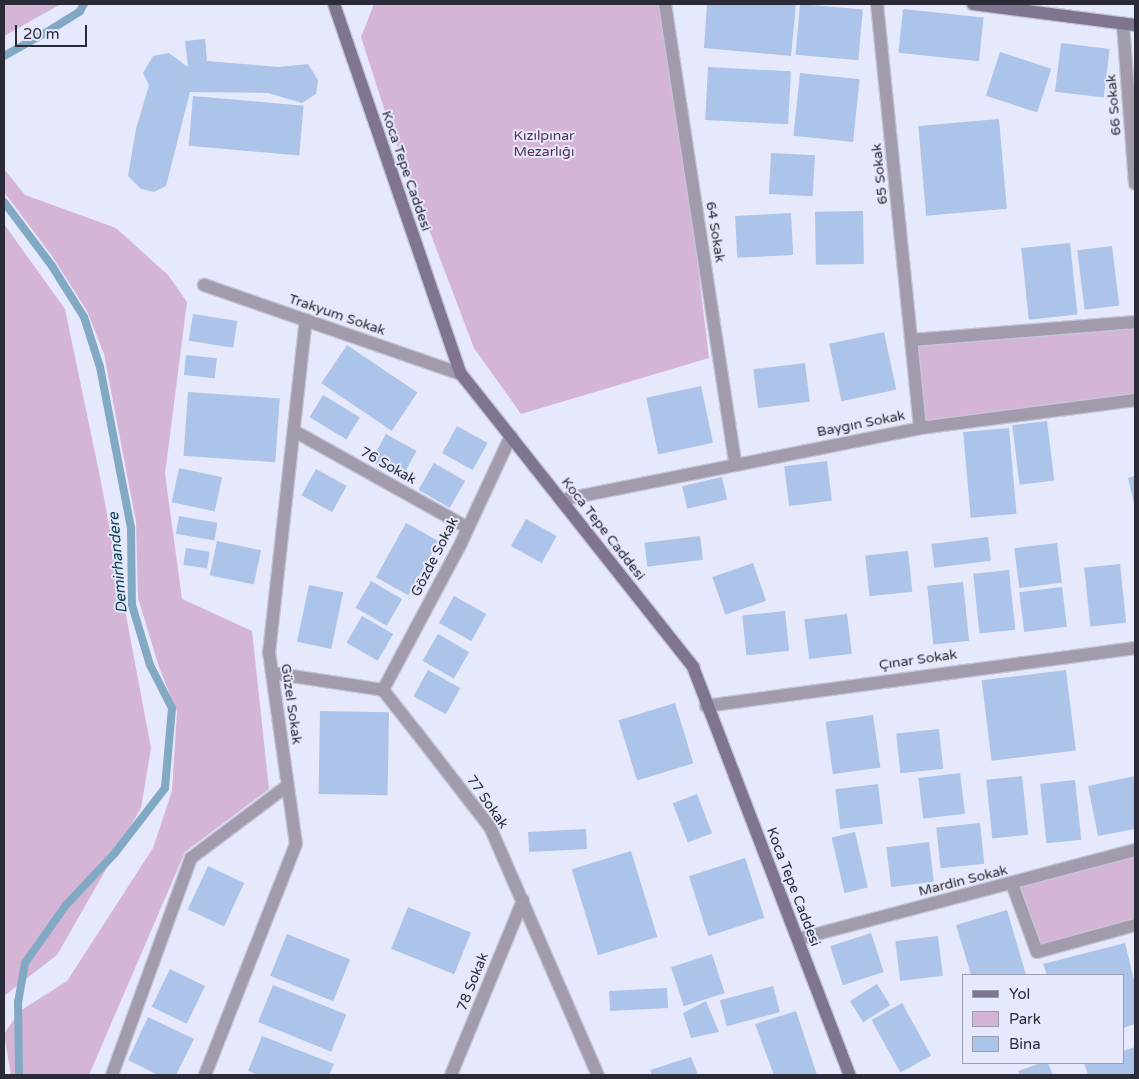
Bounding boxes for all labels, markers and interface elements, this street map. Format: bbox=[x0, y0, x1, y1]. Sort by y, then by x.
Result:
scale bar bbox=[18, 15, 90, 47]
text: 20 m bbox=[23, 25, 60, 43]
street label: 66 Sokak bbox=[1103, 74, 1125, 136]
street label: Koca Tepe Caddesi bbox=[378, 109, 434, 233]
park label: Kızılpınar Mezarlığı bbox=[514, 128, 574, 160]
street label: 65 Sokak bbox=[868, 143, 892, 205]
street label: 64 Sokak bbox=[702, 200, 728, 264]
street label: Trakyum Sokak bbox=[286, 291, 388, 339]
street label: Baygın Sokak bbox=[815, 407, 907, 441]
street label: 76 Sokak bbox=[357, 444, 419, 488]
street label: Koca Tepe Caddesi bbox=[558, 474, 648, 584]
water label: Demirhandere bbox=[105, 512, 131, 614]
street label: Gözde Sokak bbox=[408, 515, 462, 599]
street label: Çınar Sokak bbox=[878, 646, 958, 674]
street label: Güzel Sokak bbox=[277, 663, 305, 745]
street label: 77 Sokak bbox=[463, 772, 511, 832]
street label: Koca Tepe Caddesi bbox=[763, 825, 823, 949]
street label: Mardin Sokak bbox=[917, 862, 1009, 900]
street label: 78 Sokak bbox=[454, 950, 492, 1014]
legend bbox=[962, 974, 1124, 1064]
text: Yol bbox=[1009, 985, 1030, 1003]
text: Park bbox=[1009, 1010, 1041, 1028]
text: Bina bbox=[1009, 1035, 1041, 1053]

